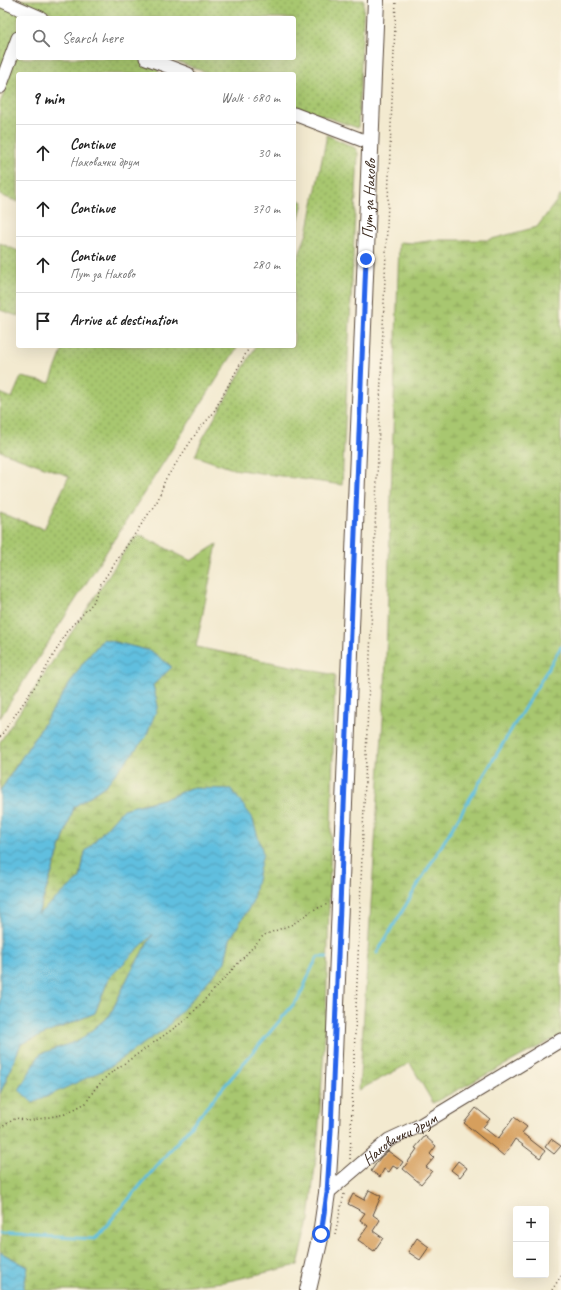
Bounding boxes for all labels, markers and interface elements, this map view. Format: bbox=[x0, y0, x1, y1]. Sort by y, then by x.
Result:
search box bbox=[16, 16, 296, 60]
icon: search bbox=[30, 27, 52, 49]
text: Search here bbox=[62, 29, 123, 48]
text: 9 min bbox=[32, 88, 64, 109]
text: Walk · 680 m bbox=[221, 90, 280, 106]
text: Continue bbox=[70, 135, 115, 154]
icon: ahead bbox=[32, 142, 54, 164]
text: 30 m bbox=[258, 145, 280, 161]
text: Наковачки друм bbox=[70, 154, 139, 170]
street label: Пут за Наково bbox=[357, 156, 381, 239]
icon: ahead bbox=[32, 198, 54, 220]
text: Continue bbox=[70, 199, 115, 218]
text: 370 m bbox=[252, 201, 280, 217]
text: Continue bbox=[70, 247, 115, 266]
route end bbox=[357, 250, 375, 268]
icon: ahead bbox=[32, 254, 54, 276]
text: 280 m bbox=[252, 257, 280, 273]
text: Пут за Наково bbox=[70, 266, 135, 282]
icon: arrive bbox=[32, 310, 54, 332]
text: Arrive at destination bbox=[70, 311, 177, 330]
street label: Наковачки друм bbox=[358, 1108, 441, 1170]
map controls bbox=[513, 1206, 549, 1278]
button: + bbox=[513, 1206, 549, 1242]
route start bbox=[312, 1225, 330, 1243]
button: − bbox=[513, 1242, 549, 1278]

